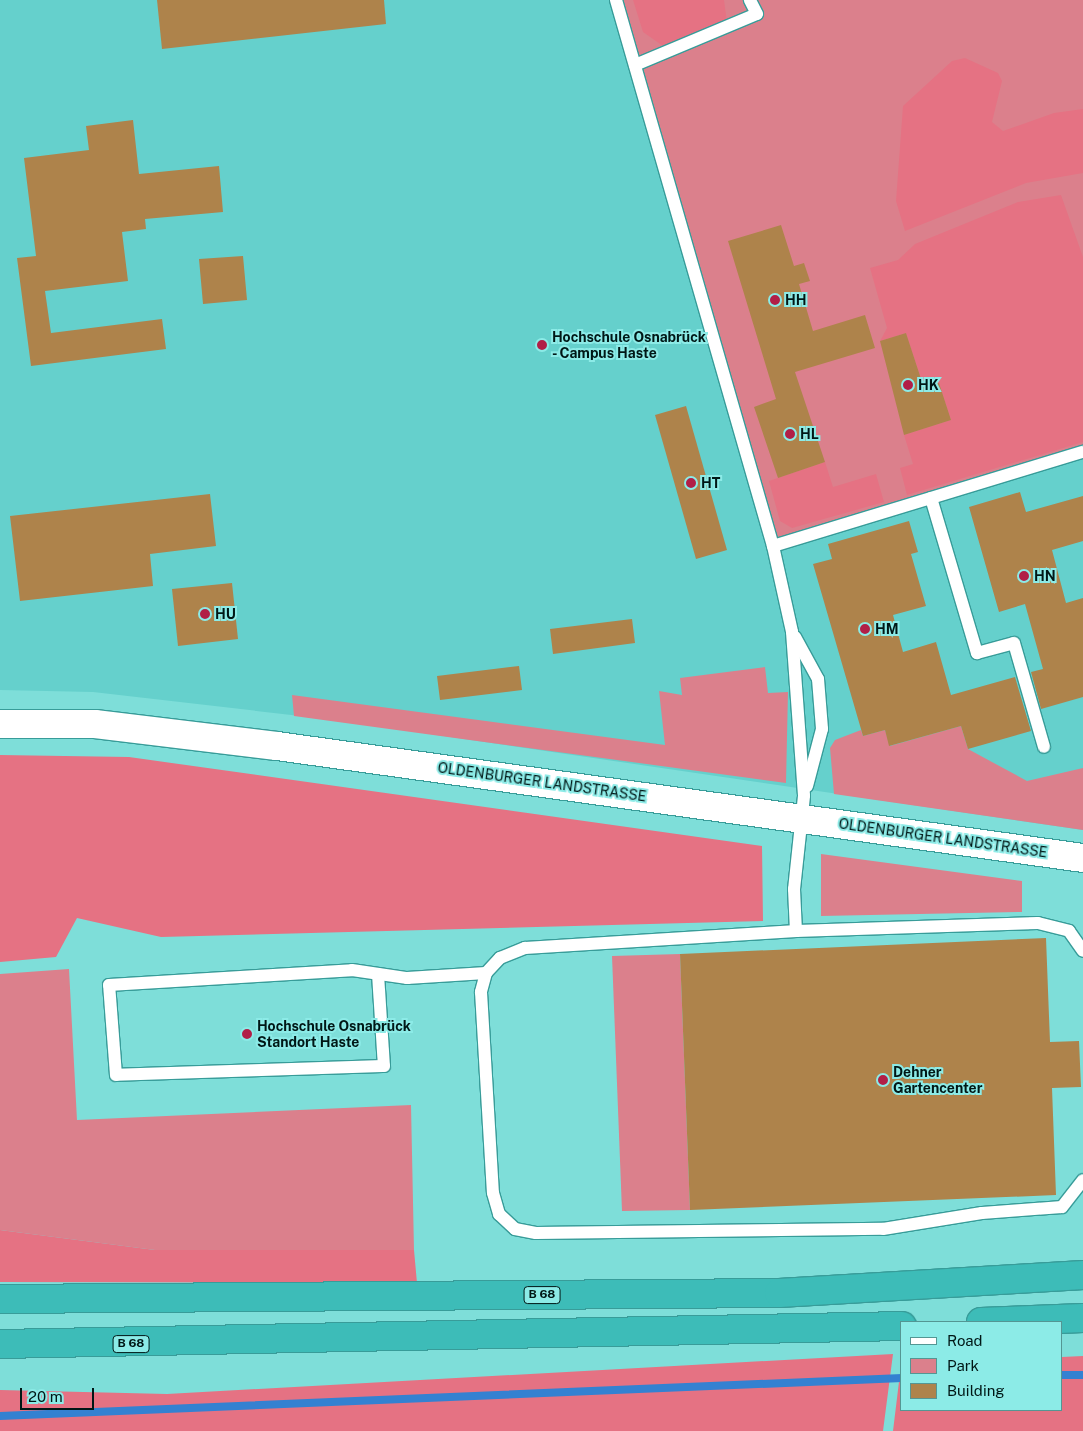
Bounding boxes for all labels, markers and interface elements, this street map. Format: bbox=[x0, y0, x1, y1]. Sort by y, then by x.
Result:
place label: HH bbox=[785, 292, 807, 308]
marker: HH bbox=[769, 294, 781, 306]
place label: Hochschule Osnabrück - Campus Haste bbox=[552, 329, 706, 362]
marker: Hochschule Osnabrück - Campus Haste bbox=[536, 339, 548, 351]
place label: HK bbox=[918, 377, 939, 393]
marker: HK bbox=[902, 379, 914, 391]
place label: HL bbox=[800, 426, 819, 442]
marker: HL bbox=[784, 428, 796, 440]
place label: HT bbox=[701, 475, 720, 491]
marker: HT bbox=[685, 477, 697, 489]
place label: HN bbox=[1034, 568, 1056, 584]
marker: HN bbox=[1018, 570, 1030, 582]
place label: HU bbox=[215, 606, 236, 622]
marker: HU bbox=[199, 608, 211, 620]
place label: HM bbox=[875, 621, 899, 637]
marker: HM bbox=[859, 623, 871, 635]
street label: OLDENBURGER LANDSTRASSE bbox=[437, 759, 647, 805]
street label: OLDENBURGER LANDSTRASSE bbox=[838, 815, 1048, 861]
place label: Hochschule Osnabrück Standort Haste bbox=[257, 1018, 411, 1050]
marker: Hochschule Osnabrück Standort Haste bbox=[241, 1028, 253, 1040]
place label: Dehner Gartencenter bbox=[893, 1064, 982, 1096]
marker: Dehner Gartencenter bbox=[877, 1074, 889, 1086]
road number: B 68 bbox=[523, 1286, 561, 1304]
legend bbox=[900, 1321, 1063, 1411]
text: Road bbox=[947, 1332, 983, 1349]
road number: B 68 bbox=[112, 1335, 150, 1354]
text: Park bbox=[947, 1357, 979, 1374]
scale bar bbox=[22, 1378, 96, 1410]
text: Building bbox=[947, 1382, 1005, 1399]
text: 20 m bbox=[28, 1388, 63, 1405]

